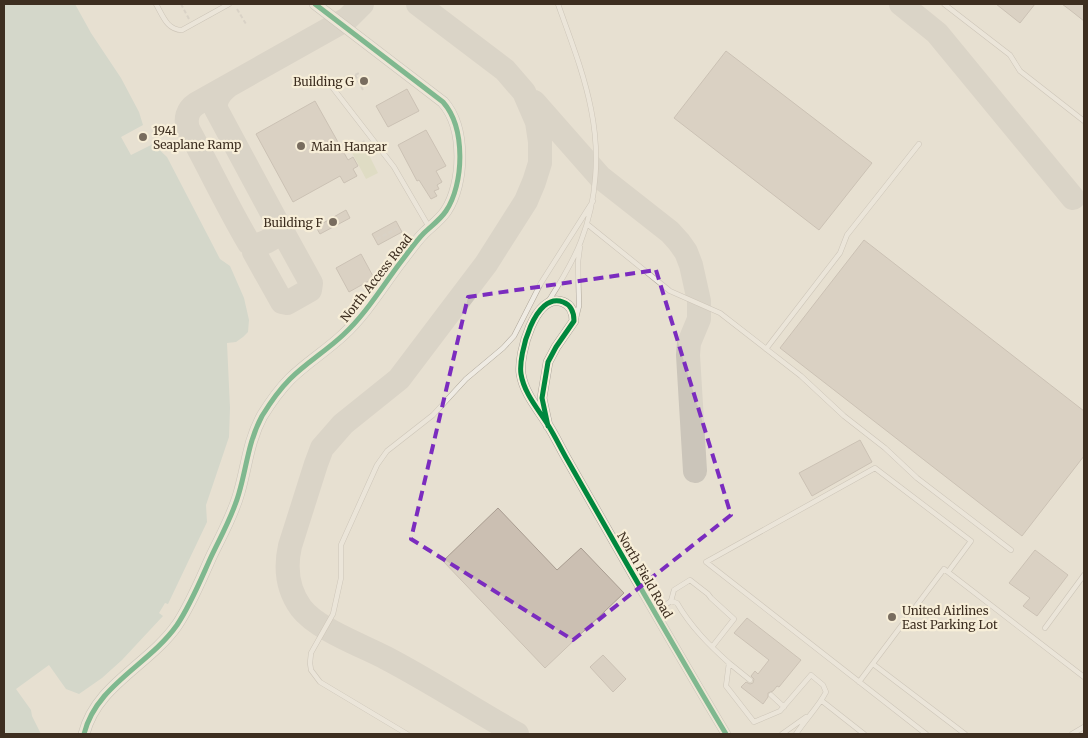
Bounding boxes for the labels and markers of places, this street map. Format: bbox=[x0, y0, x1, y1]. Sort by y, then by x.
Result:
place label: Building G bbox=[293, 74, 354, 89]
marker: Building G bbox=[358, 75, 370, 87]
place label: 1941 Seaplane Ramp bbox=[153, 123, 241, 152]
marker: 1941 Seaplane Ramp bbox=[137, 131, 149, 143]
place label: Main Hangar bbox=[311, 139, 387, 154]
marker: Main Hangar bbox=[295, 140, 307, 152]
place label: Building F bbox=[263, 215, 324, 230]
marker: Building F bbox=[327, 216, 339, 228]
place label: United Airlines East Parking Lot bbox=[902, 603, 998, 632]
marker: United Airlines East Parking Lot bbox=[886, 611, 898, 623]

